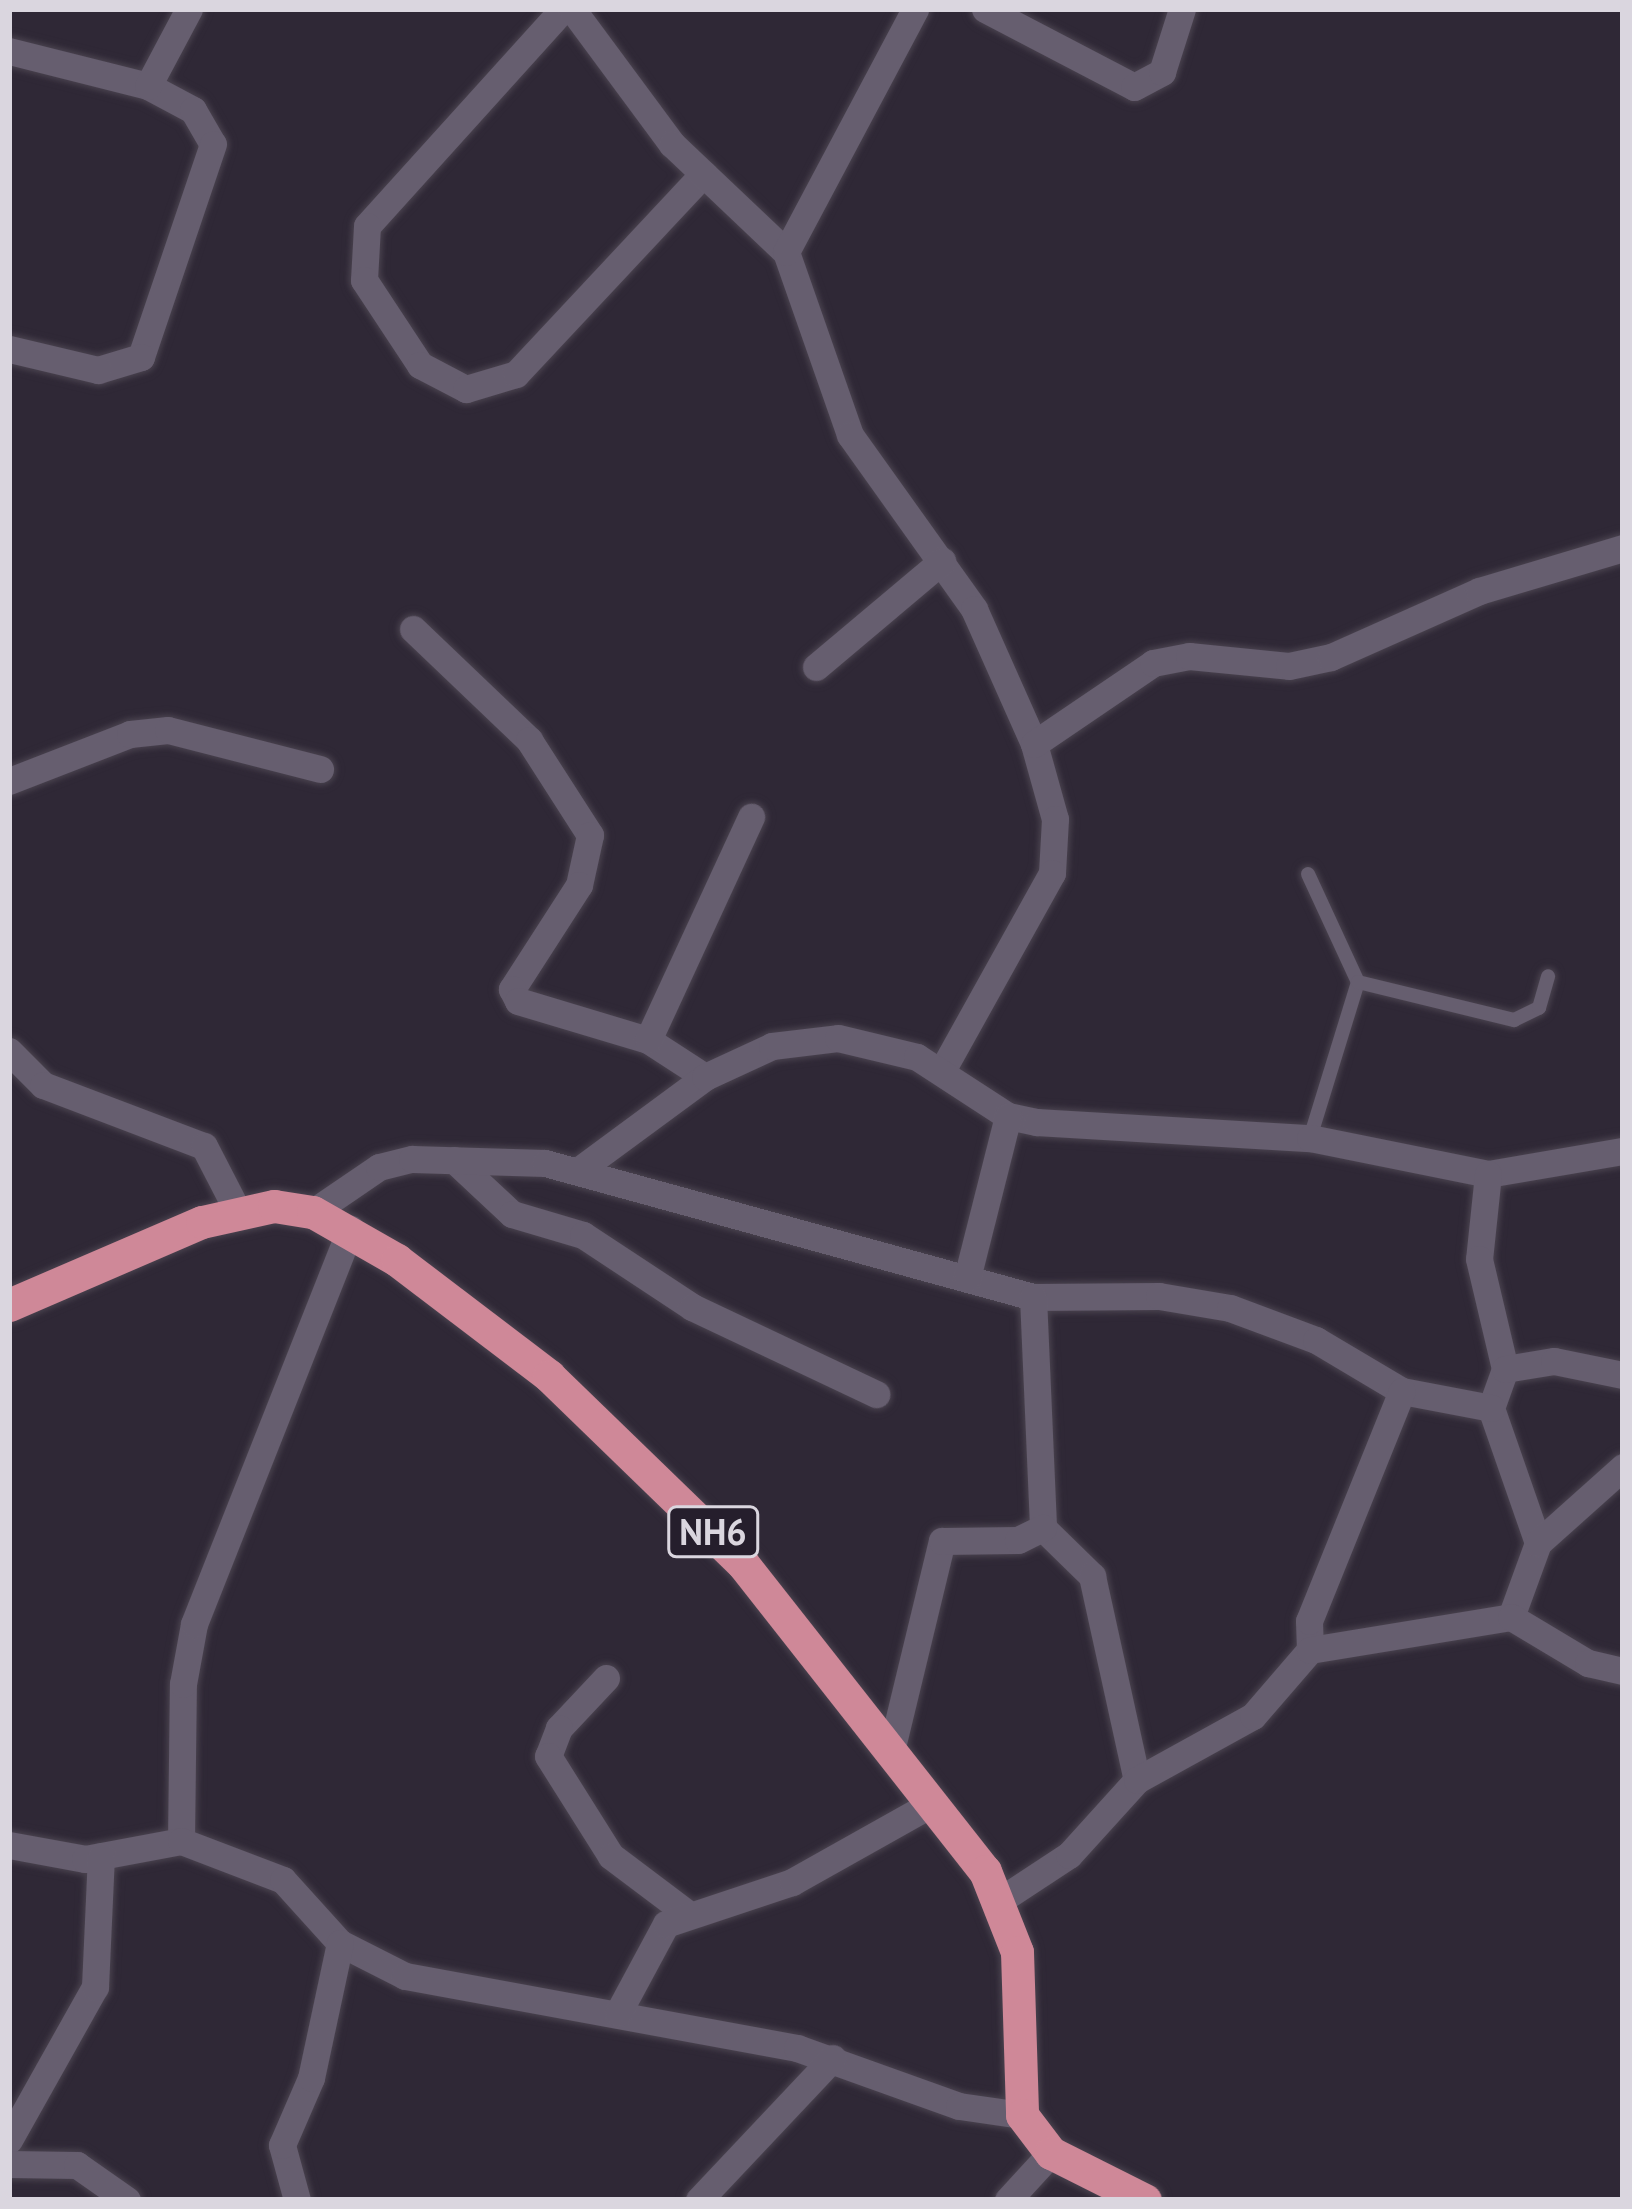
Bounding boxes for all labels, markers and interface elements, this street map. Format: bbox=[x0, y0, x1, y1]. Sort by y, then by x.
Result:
road number: NH6 bbox=[665, 1502, 761, 1562]

